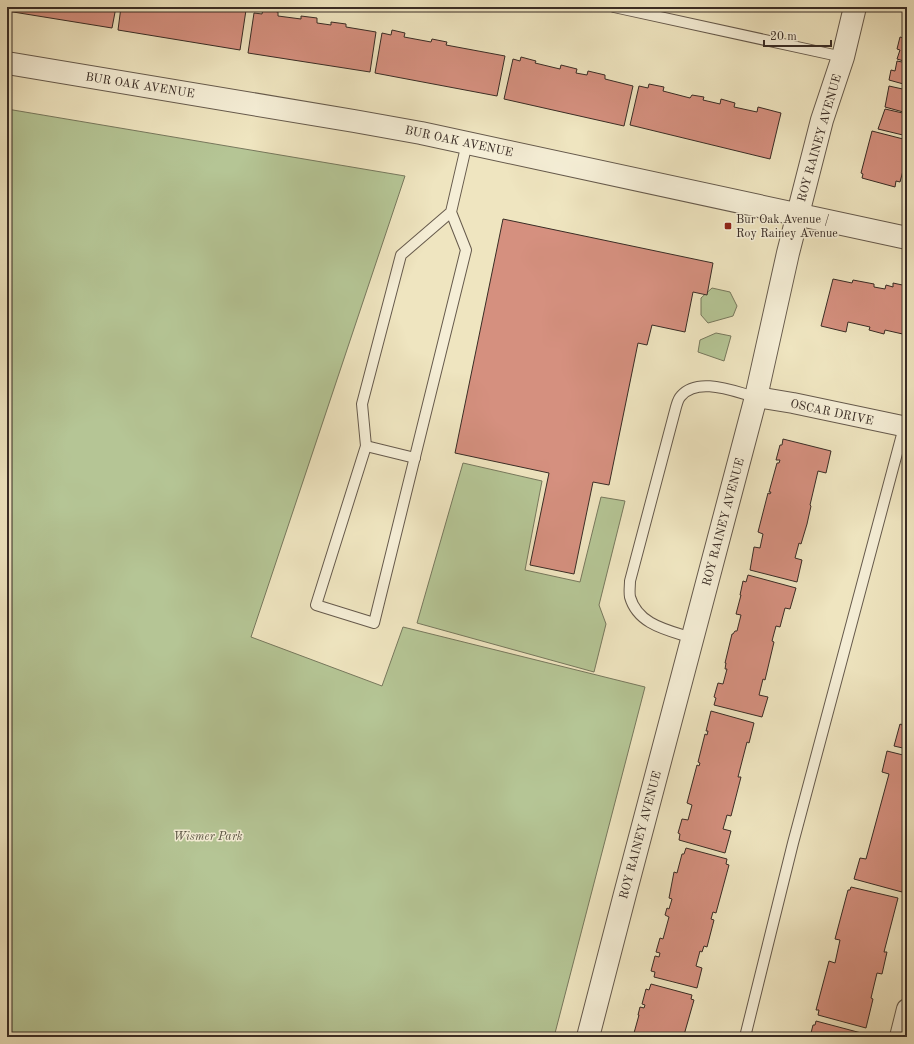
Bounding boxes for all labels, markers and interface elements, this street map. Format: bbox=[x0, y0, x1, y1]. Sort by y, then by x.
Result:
scale bar bbox=[764, 22, 831, 48]
text: 20 m bbox=[770, 31, 797, 43]
street label: BUR OAK AVENUE bbox=[84, 71, 195, 101]
street label: ROY RAINEY AVENUE bbox=[796, 73, 844, 203]
street label: BUR OAK AVENUE bbox=[404, 125, 514, 159]
place label: Bur Oak Avenue / Roy Rainey Avenue bbox=[736, 214, 838, 240]
marker: Bur Oak Avenue / Roy Rainey Avenue bbox=[723, 221, 733, 231]
street label: OSCAR DRIVE bbox=[789, 398, 874, 428]
street label: ROY RAINEY AVENUE bbox=[701, 457, 747, 588]
street label: ROY RAINEY AVENUE bbox=[618, 770, 664, 901]
park label: Wismer Park bbox=[173, 831, 243, 843]

